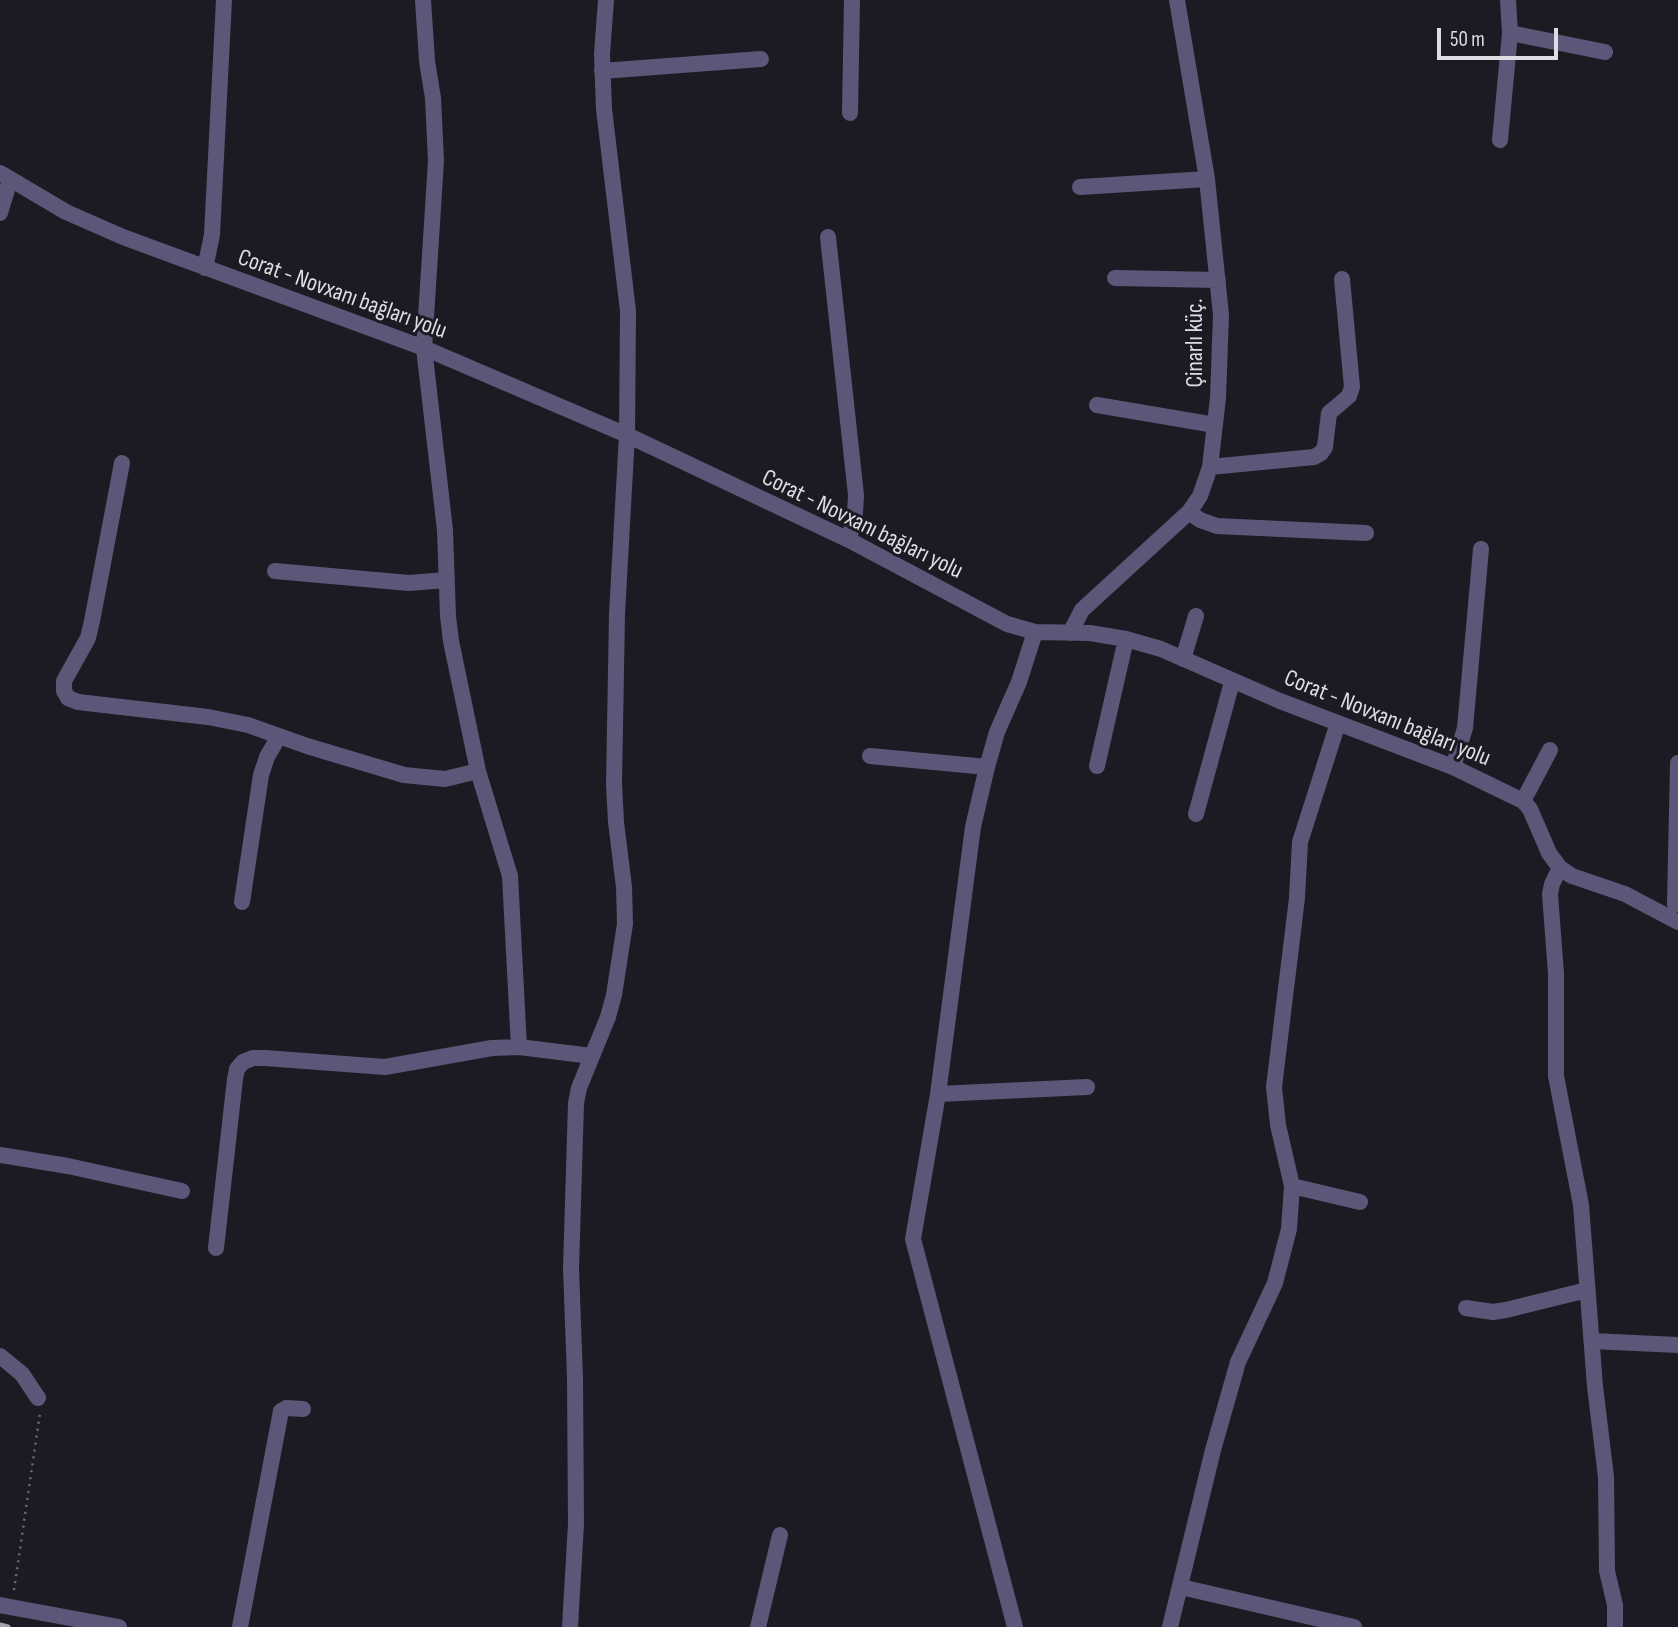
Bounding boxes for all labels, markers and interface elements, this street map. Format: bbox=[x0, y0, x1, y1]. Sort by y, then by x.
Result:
scale bar bbox=[1440, 14, 1561, 58]
text: 50 m bbox=[1450, 27, 1485, 52]
street label: Corat - Novxanı bağları yolu bbox=[234, 244, 450, 346]
street label: Çinarlı küç. bbox=[1182, 298, 1210, 388]
street label: Corat - Novxanı bağları yolu bbox=[757, 464, 967, 586]
street label: Corat - Novxanı bağları yolu bbox=[1280, 664, 1494, 774]

